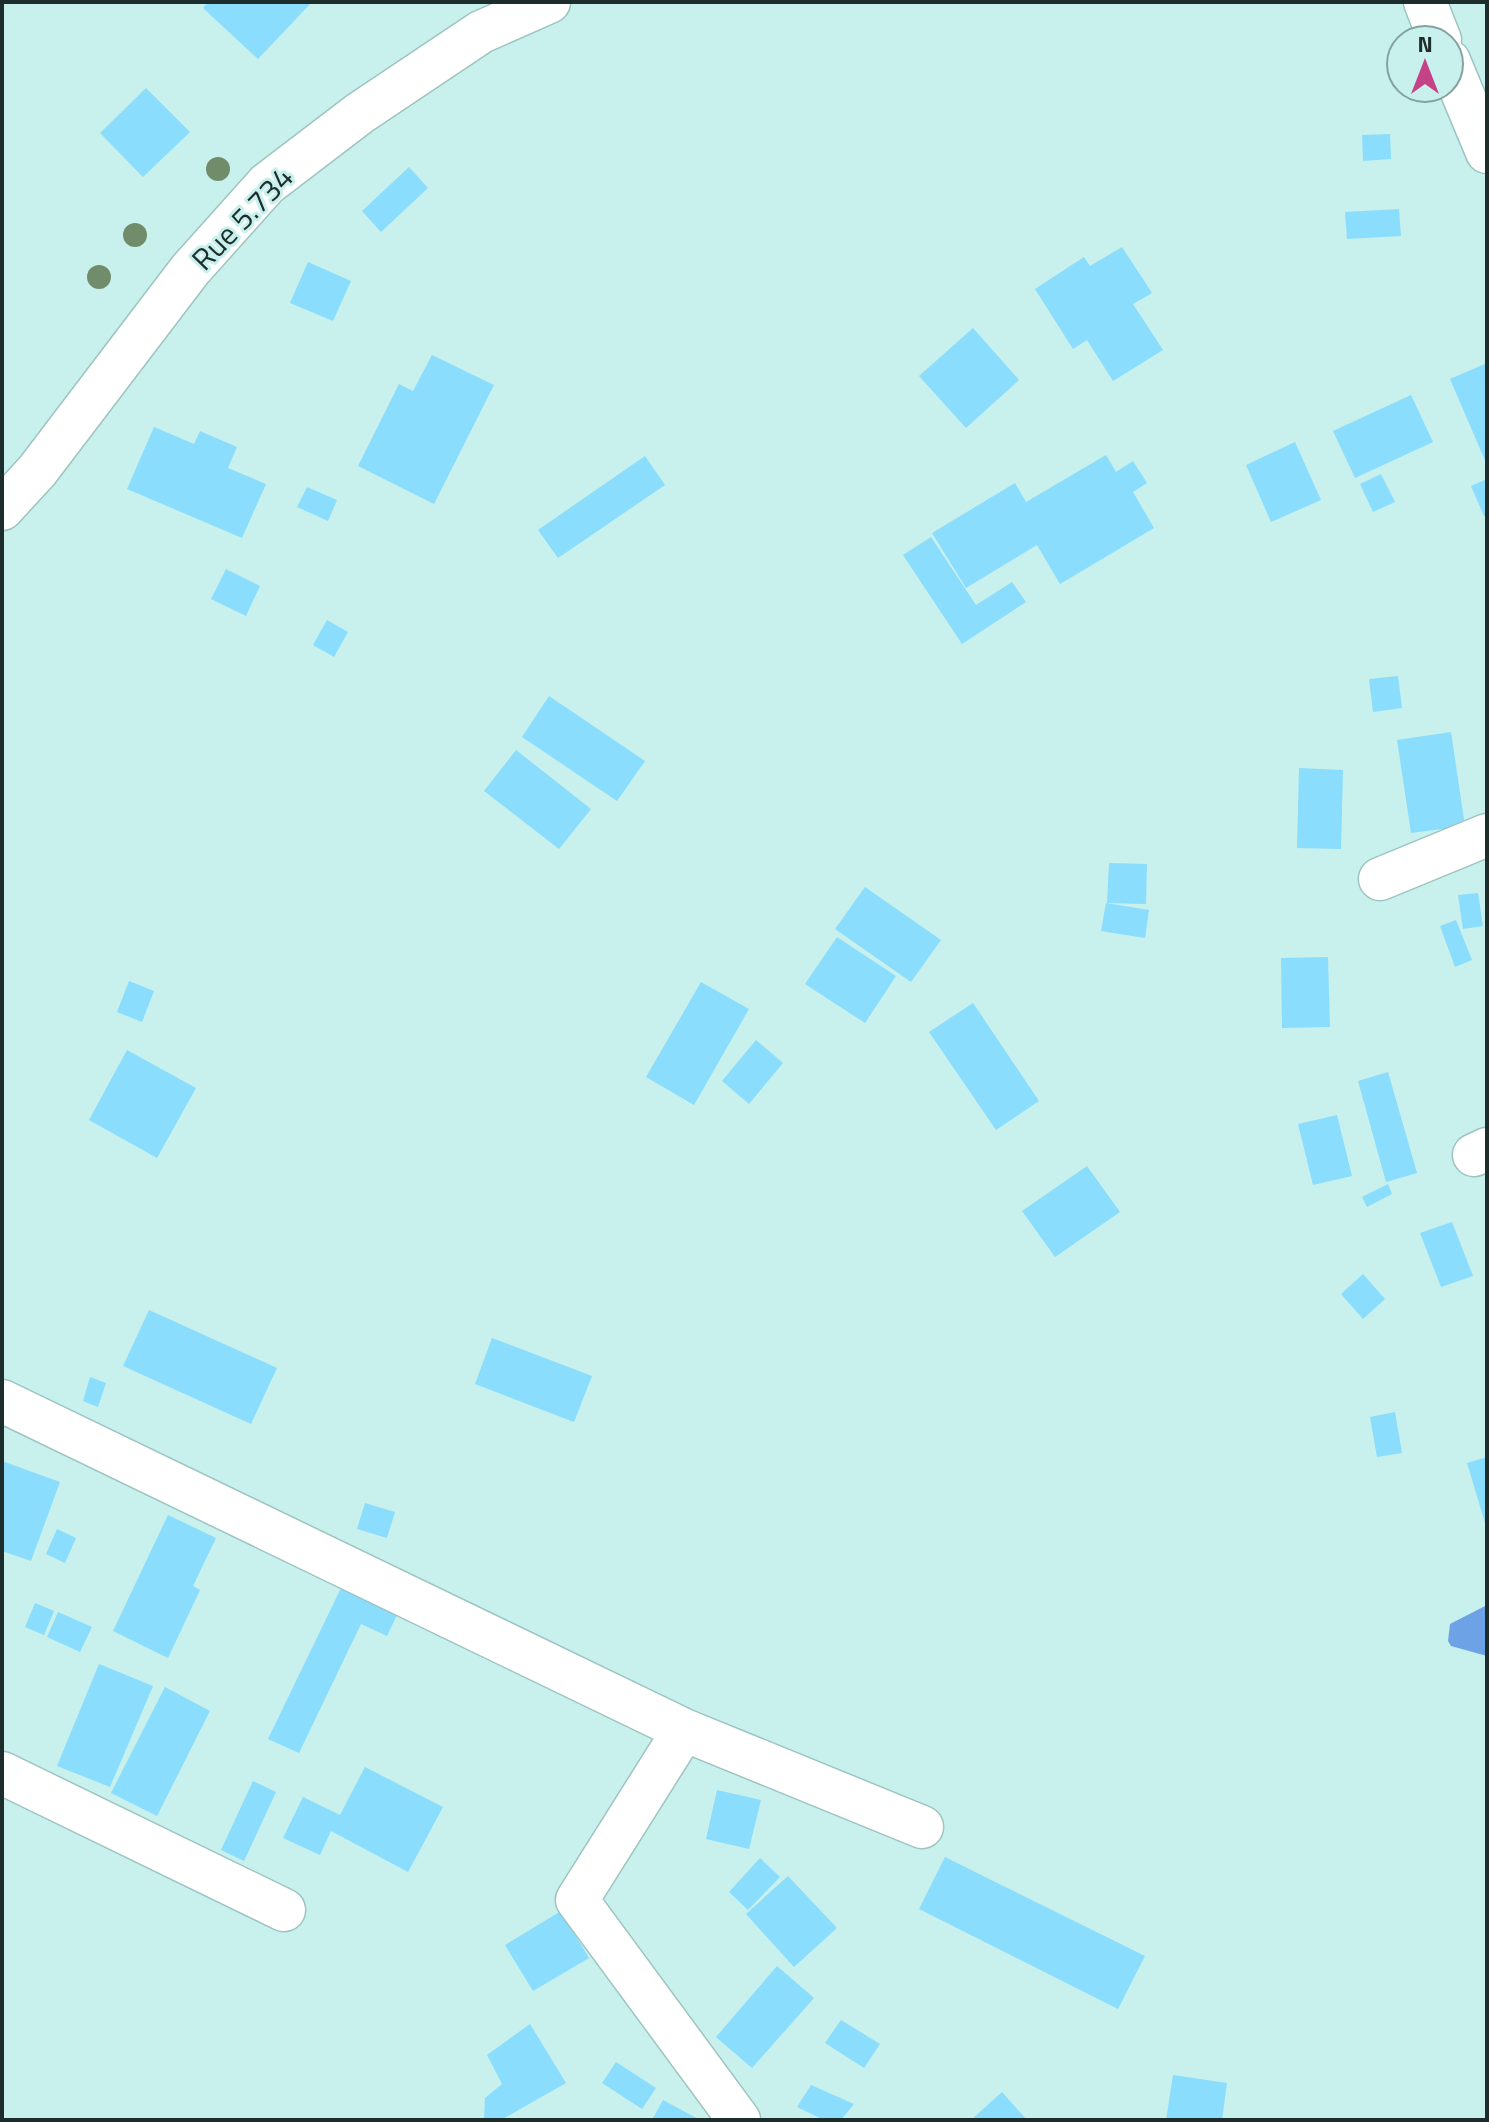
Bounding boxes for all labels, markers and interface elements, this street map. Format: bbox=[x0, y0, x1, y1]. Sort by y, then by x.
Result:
north arrow bbox=[1385, 24, 1465, 104]
text: N bbox=[1417, 27, 1433, 61]
street label: Rue 5.734 bbox=[180, 155, 304, 281]

